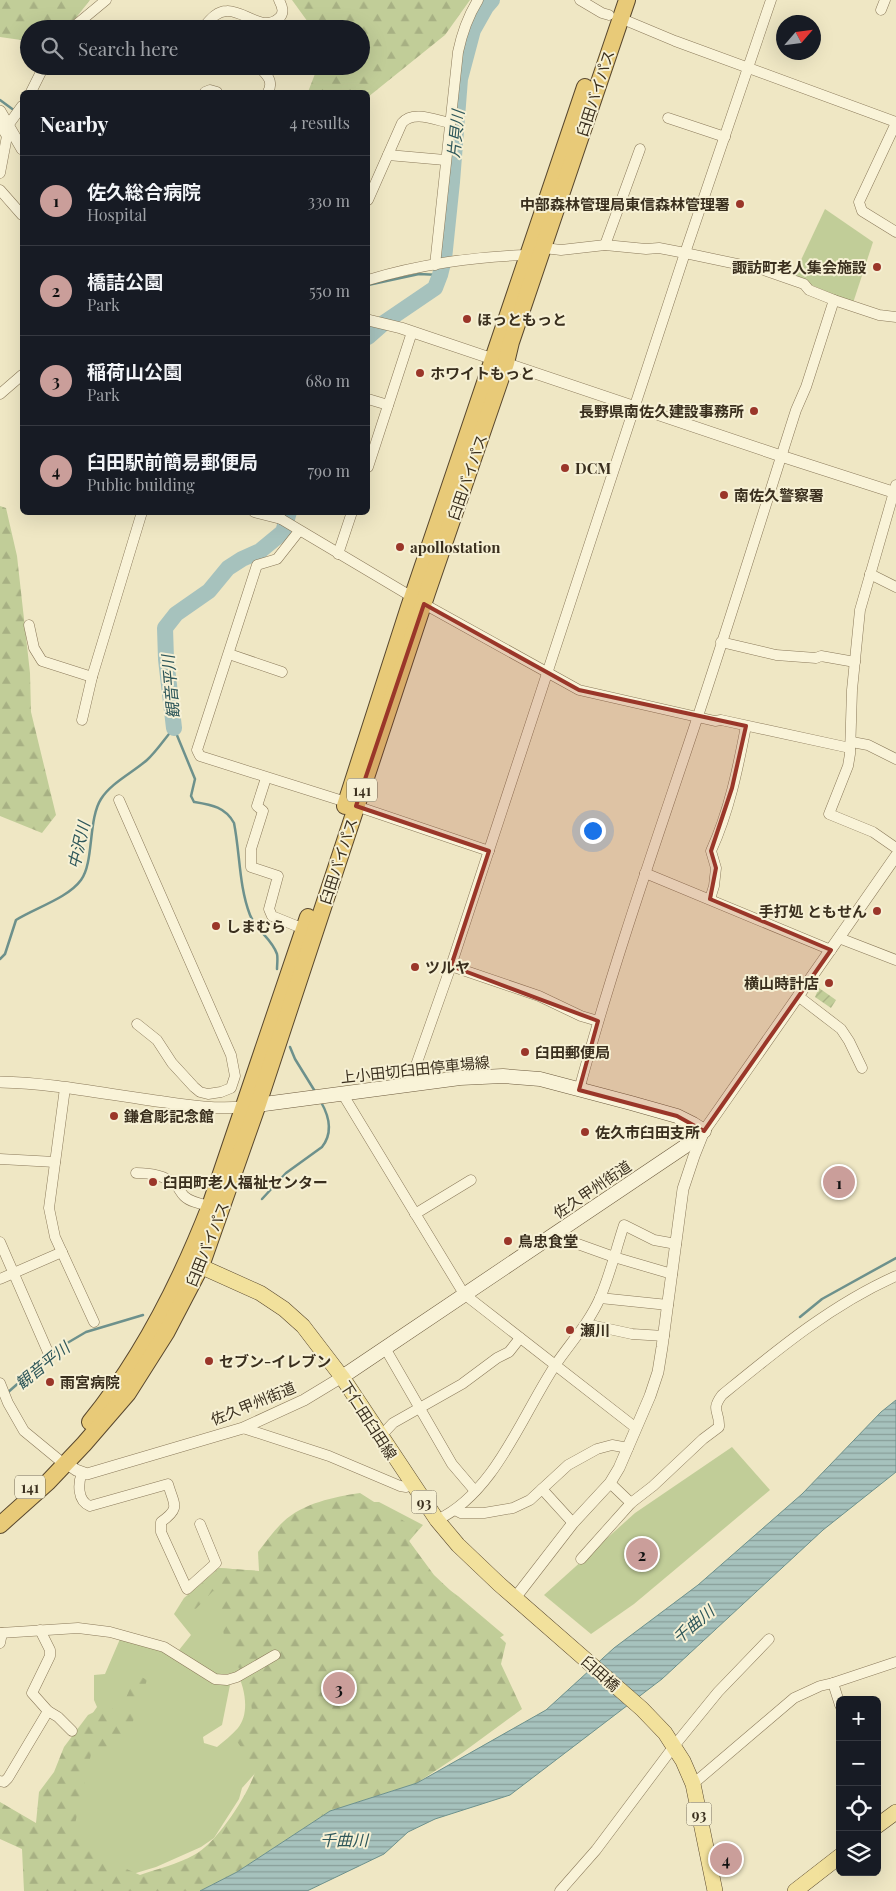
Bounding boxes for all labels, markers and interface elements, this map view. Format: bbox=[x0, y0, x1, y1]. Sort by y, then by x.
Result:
north arrow bbox=[776, 15, 821, 60]
search box bbox=[20, 20, 370, 75]
icon: search bbox=[38, 34, 66, 62]
text: Search here bbox=[78, 35, 178, 61]
street label: 臼田バイパス bbox=[572, 47, 618, 139]
water label: 片貝川 bbox=[442, 107, 468, 159]
text: Nearby bbox=[40, 109, 109, 137]
text: 4 results bbox=[289, 112, 350, 133]
text: 佐久総合病院 bbox=[87, 178, 201, 204]
text: 1 bbox=[53, 190, 59, 211]
text: 330 m bbox=[308, 190, 350, 211]
place label: 中部森林管理局東信森林管理署 bbox=[520, 194, 730, 214]
marker: 中部森林管理局東信森林管理署 bbox=[734, 198, 746, 210]
text: Hospital bbox=[87, 204, 147, 225]
place label: 諏訪町老人集会施設 bbox=[732, 257, 867, 277]
marker: 諏訪町老人集会施設 bbox=[871, 261, 883, 273]
text: 橋詰公園 bbox=[87, 268, 163, 294]
text: 2 bbox=[52, 280, 60, 301]
text: 550 m bbox=[309, 280, 350, 301]
text: Park bbox=[87, 294, 120, 315]
place label: ほっともっと bbox=[477, 309, 567, 329]
marker: ほっともっと bbox=[461, 313, 473, 325]
text: 稲荷山公園 bbox=[87, 358, 182, 384]
place label: ホワイトもっと bbox=[430, 363, 535, 383]
marker: ホワイトもっと bbox=[414, 367, 426, 379]
text: 3 bbox=[52, 370, 60, 391]
text: 680 m bbox=[306, 370, 350, 391]
text: Park bbox=[87, 384, 120, 405]
place label: 長野県南佐久建設事務所 bbox=[579, 401, 744, 421]
marker: 長野県南佐久建設事務所 bbox=[748, 405, 760, 417]
street label: 臼田バイパス bbox=[443, 431, 491, 523]
text: 臼田駅前簡易郵便局 bbox=[87, 448, 258, 474]
place label: DCM bbox=[575, 458, 611, 478]
text: 4 bbox=[52, 460, 60, 481]
text: 790 m bbox=[308, 460, 350, 481]
marker: DCM bbox=[559, 462, 571, 474]
text: Public building bbox=[87, 474, 195, 495]
place label: 南佐久警察署 bbox=[734, 485, 824, 505]
marker: 南佐久警察署 bbox=[718, 489, 730, 501]
place label: apollostation bbox=[410, 537, 501, 557]
marker: apollostation bbox=[394, 541, 406, 553]
water label: 観音平川 bbox=[157, 652, 183, 720]
road number: 141 bbox=[347, 778, 377, 802]
street label: 臼田バイパス bbox=[315, 815, 361, 907]
water label: 中沢川 bbox=[62, 817, 94, 871]
your location bbox=[580, 818, 606, 844]
place label: 手打処 ともせん bbox=[759, 901, 867, 921]
marker: 手打処 ともせん bbox=[871, 905, 883, 917]
place label: しまむら bbox=[226, 916, 286, 936]
marker: しまむら bbox=[210, 920, 222, 932]
place label: ツルヤ bbox=[425, 957, 470, 977]
marker: ツルヤ bbox=[409, 961, 421, 973]
place label: 横山時計店 bbox=[744, 973, 819, 993]
marker: 横山時計店 bbox=[823, 977, 835, 989]
place label: 臼田郵便局 bbox=[535, 1042, 610, 1062]
marker: 臼田郵便局 bbox=[519, 1046, 531, 1058]
street label: 上小田切臼田停車場線 bbox=[339, 1051, 491, 1087]
place label: 鎌倉彫記念館 bbox=[123, 1106, 214, 1126]
marker: 鎌倉彫記念館 bbox=[108, 1110, 120, 1122]
place label: 佐久市臼田支所 bbox=[595, 1122, 700, 1142]
marker: 佐久市臼田支所 bbox=[579, 1126, 591, 1138]
street label: 佐久甲州街道 bbox=[549, 1156, 635, 1222]
pin: 1 bbox=[823, 1163, 855, 1201]
place label: 臼田町老人福祉センター bbox=[163, 1172, 328, 1192]
marker: 臼田町老人福祉センター bbox=[147, 1176, 159, 1188]
street label: 臼田バイパス bbox=[181, 1199, 233, 1289]
place label: 鳥忠食堂 bbox=[518, 1231, 578, 1251]
marker: 鳥忠食堂 bbox=[502, 1235, 514, 1247]
place label: 瀬川 bbox=[580, 1320, 610, 1340]
marker: 瀬川 bbox=[564, 1324, 576, 1336]
water label: 観音平川 bbox=[11, 1335, 75, 1393]
place label: セブン-イレブン bbox=[219, 1351, 331, 1371]
marker: セブン-イレブン bbox=[203, 1355, 215, 1367]
place label: 雨宮病院 bbox=[60, 1372, 120, 1392]
marker: 雨宮病院 bbox=[44, 1376, 56, 1388]
street label: 佐久甲州街道 bbox=[208, 1377, 298, 1429]
street label: 下仁田臼田線 bbox=[336, 1377, 402, 1463]
road number: 141 bbox=[15, 1475, 45, 1498]
road number: 93 bbox=[412, 1490, 436, 1514]
pin: 2 bbox=[626, 1535, 658, 1573]
water label: 千曲川 bbox=[668, 1599, 720, 1647]
street label: 臼田橋 bbox=[578, 1651, 624, 1695]
pin: 3 bbox=[323, 1669, 355, 1707]
map controls bbox=[836, 1696, 881, 1876]
button: + bbox=[836, 1696, 881, 1741]
button: − bbox=[836, 1741, 881, 1786]
button: locate bbox=[836, 1786, 881, 1831]
road number: 93 bbox=[686, 1802, 712, 1826]
water label: 千曲川 bbox=[320, 1829, 370, 1850]
button: layers bbox=[836, 1831, 881, 1876]
pin: 4 bbox=[710, 1840, 742, 1878]

